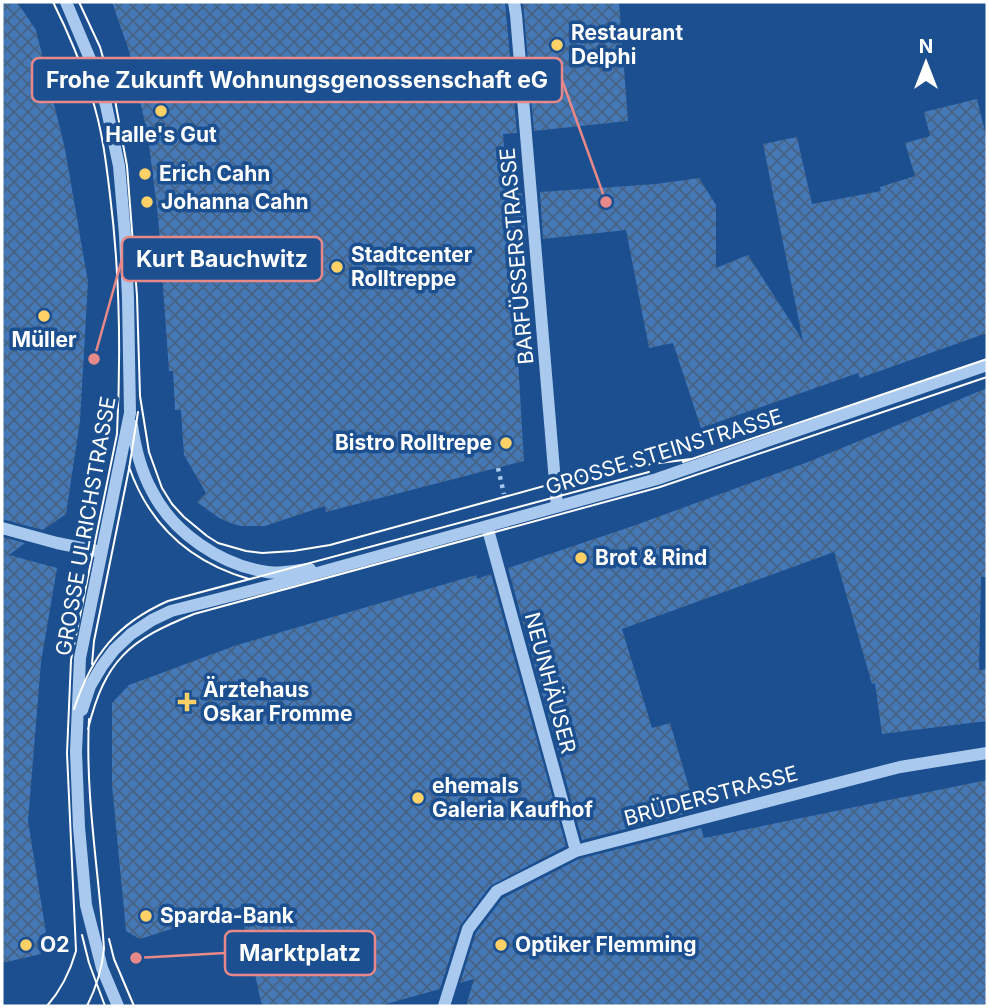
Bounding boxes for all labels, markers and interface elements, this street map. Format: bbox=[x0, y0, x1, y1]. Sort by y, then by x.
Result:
place label: Restaurant Delphi bbox=[571, 20, 683, 69]
north arrow bbox=[891, 28, 961, 98]
text: N bbox=[919, 35, 933, 58]
marker: Restaurant Delphi bbox=[549, 37, 565, 53]
callout: Frohe Zukunft Wohnungsgenossenschaft eG bbox=[32, 58, 562, 102]
text: Frohe Zukunft Wohnungsgenossenschaft eG bbox=[46, 66, 548, 94]
marker: Halle's Gut bbox=[153, 103, 169, 119]
place label: Halle's Gut bbox=[105, 122, 217, 147]
street label: BARFÜSSERSTRASSE bbox=[494, 147, 538, 366]
place label: Erich Cahn bbox=[159, 161, 270, 186]
marker: Erich Cahn bbox=[137, 166, 153, 182]
place label: Johanna Cahn bbox=[161, 189, 309, 214]
marker: Johanna Cahn bbox=[139, 194, 155, 210]
callout: Kurt Bauchwitz bbox=[122, 237, 322, 281]
place label: Stadtcenter Rolltreppe bbox=[351, 242, 473, 291]
text: Kurt Bauchwitz bbox=[136, 245, 308, 273]
marker: Stadtcenter Rolltreppe bbox=[329, 259, 345, 275]
marker: Müller bbox=[36, 308, 52, 324]
place label: Müller bbox=[11, 327, 77, 352]
street label: GROSSE ULRICHSTRASSE bbox=[50, 394, 121, 658]
street label: GROSSE STEINSTRASSE bbox=[542, 404, 785, 500]
place label: Bistro Rolltrepe bbox=[335, 430, 492, 455]
marker: Bistro Rolltrepe bbox=[498, 435, 514, 451]
place label: Brot & Rind bbox=[595, 545, 707, 570]
marker: Brot & Rind bbox=[573, 550, 589, 566]
street label: NEUNHÄUSER bbox=[520, 609, 582, 756]
place label: Ärztehaus Oskar Fromme bbox=[203, 676, 353, 726]
marker: Ärztehaus Oskar Fromme bbox=[177, 692, 197, 712]
street label: BRÜDERSTRASSE bbox=[621, 759, 800, 831]
place label: ehemals Galeria Kaufhof bbox=[432, 773, 593, 822]
marker: ehemals Galeria Kaufhof bbox=[410, 790, 426, 806]
place label: Sparda-Bank bbox=[160, 903, 295, 928]
marker: Sparda-Bank bbox=[138, 908, 154, 924]
callout: Marktplatz bbox=[225, 931, 375, 975]
place label: O2 bbox=[40, 932, 69, 957]
place label: Optiker Flemming bbox=[515, 932, 696, 957]
marker: O2 bbox=[18, 937, 34, 953]
marker: Optiker Flemming bbox=[493, 937, 509, 953]
text: Marktplatz bbox=[239, 939, 361, 967]

